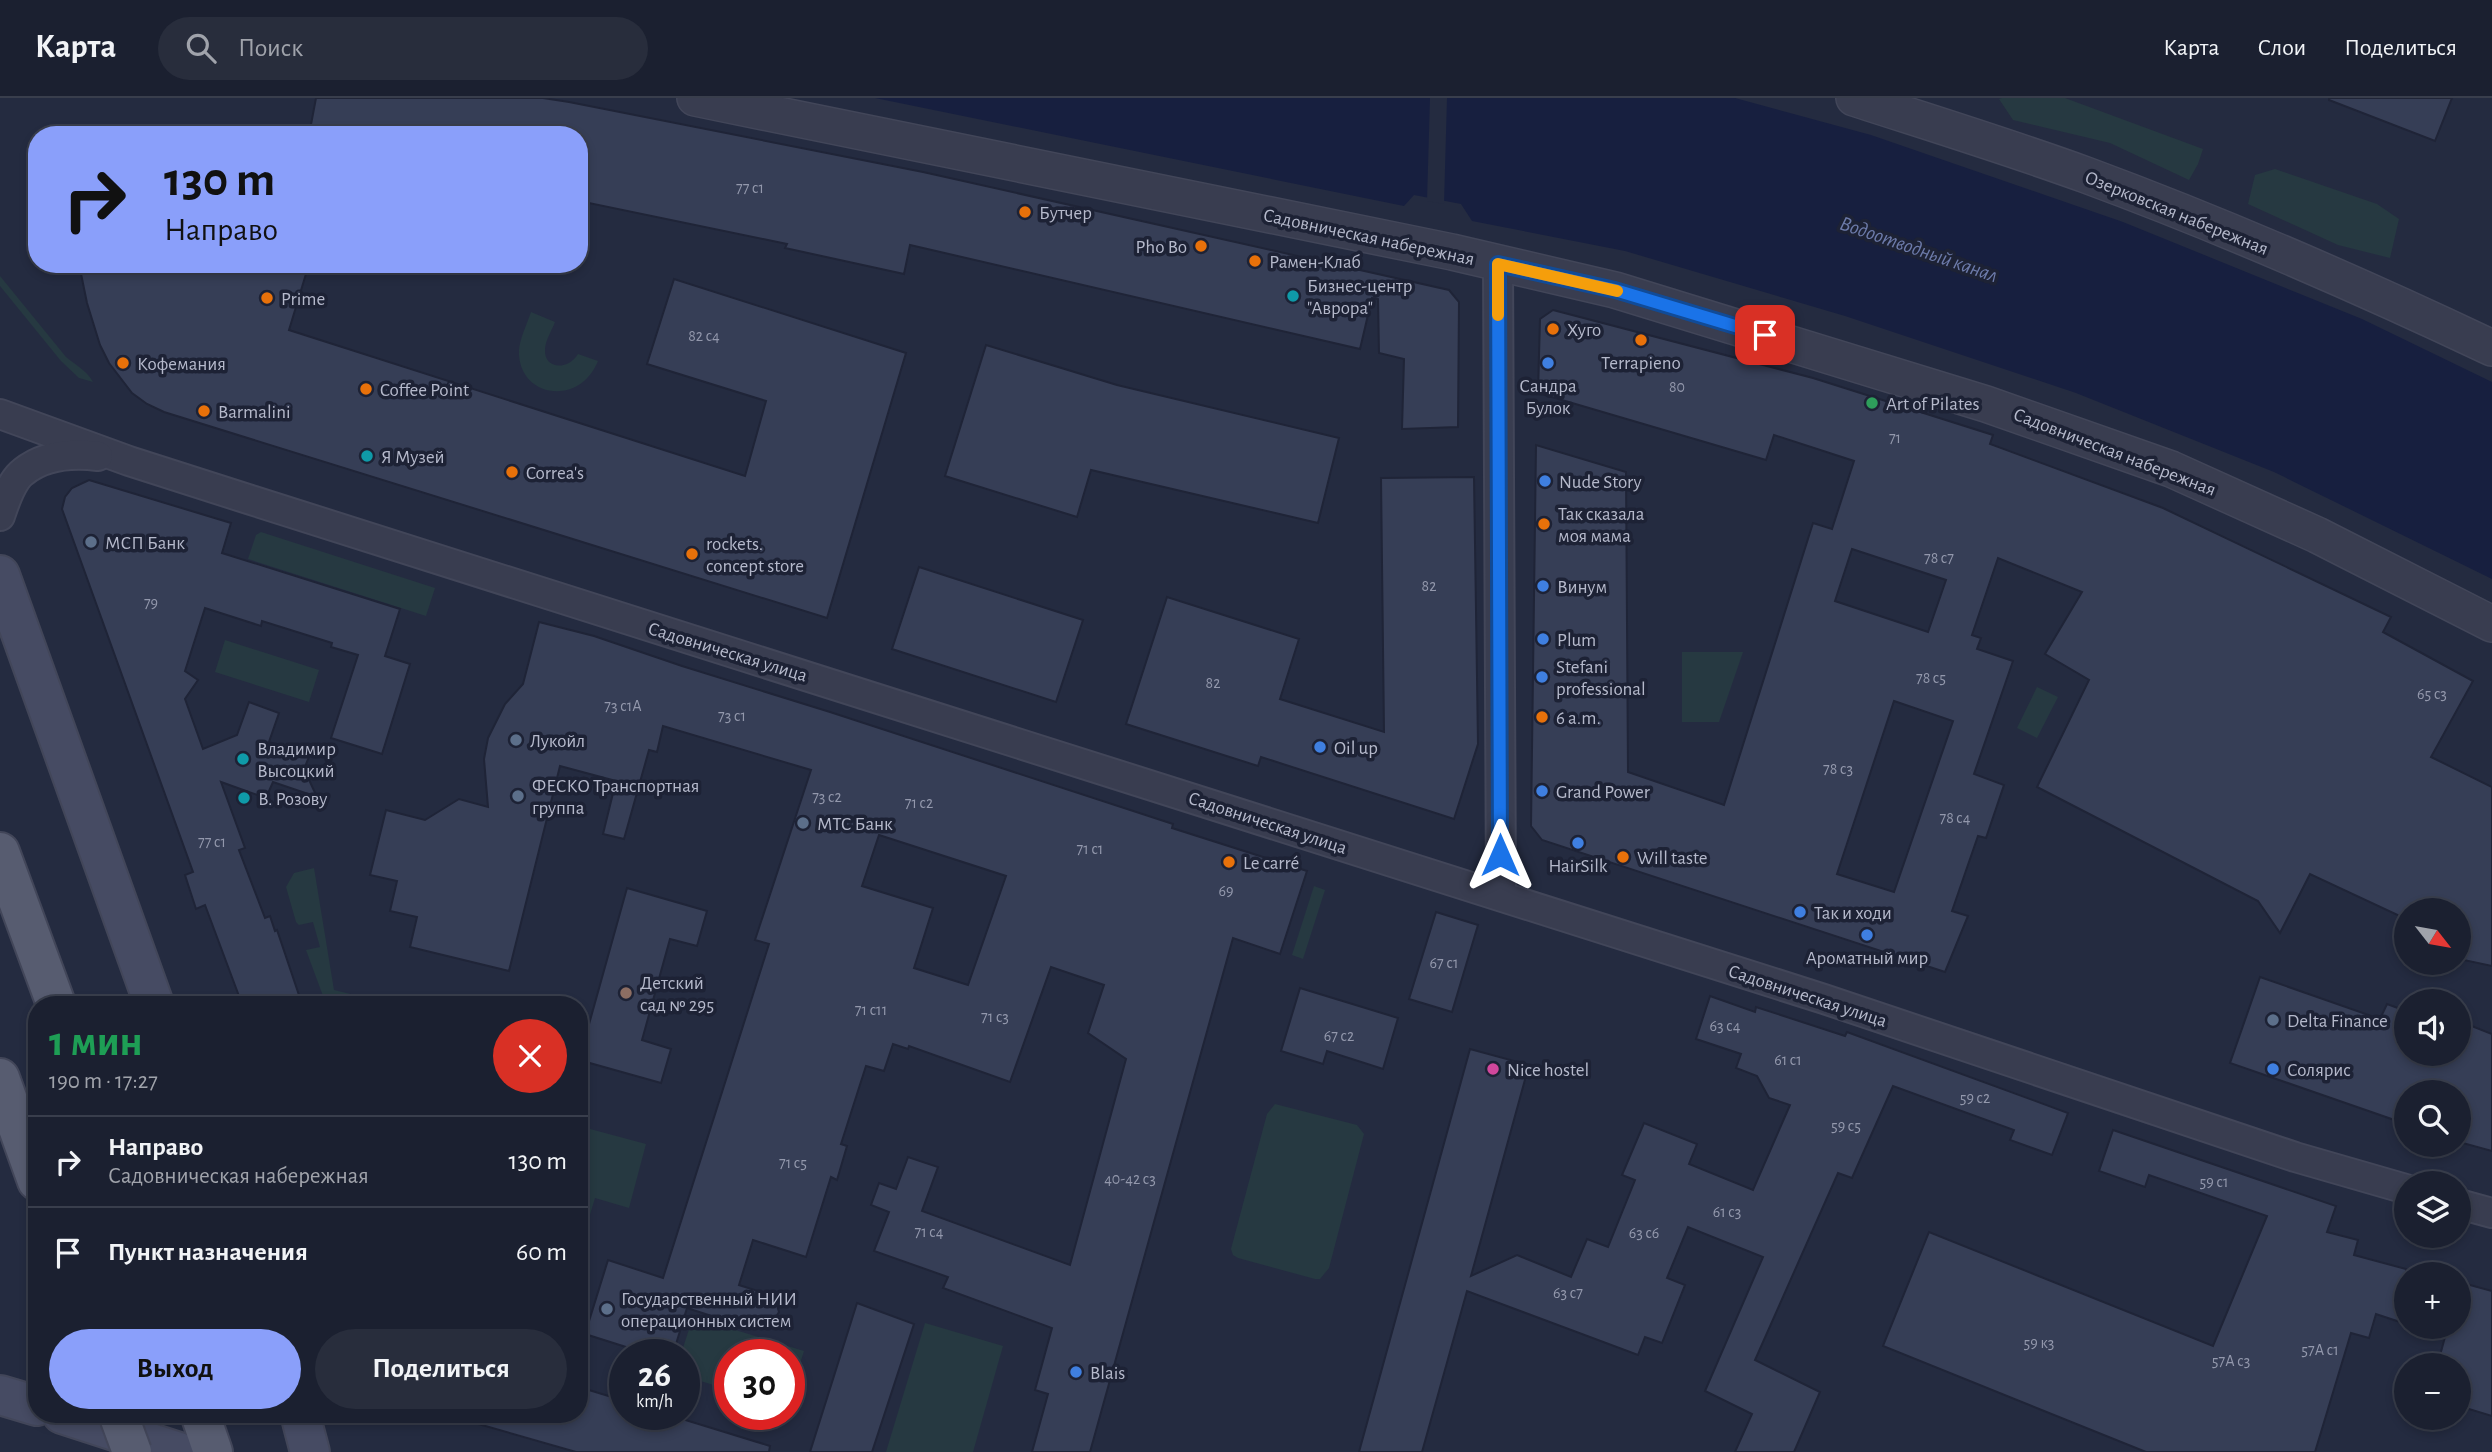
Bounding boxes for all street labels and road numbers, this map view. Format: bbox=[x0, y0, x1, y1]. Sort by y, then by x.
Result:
street label: Озерковская набережная bbox=[2082, 168, 2271, 259]
street label: Садовническая набережная bbox=[1261, 206, 1476, 269]
street label: Садовническая набережная bbox=[2010, 405, 2218, 500]
street label: Садовническая улица bbox=[646, 619, 810, 686]
street label: Садовническая улица bbox=[1186, 789, 1350, 858]
street label: Садовническая улица bbox=[1726, 962, 1890, 1031]

